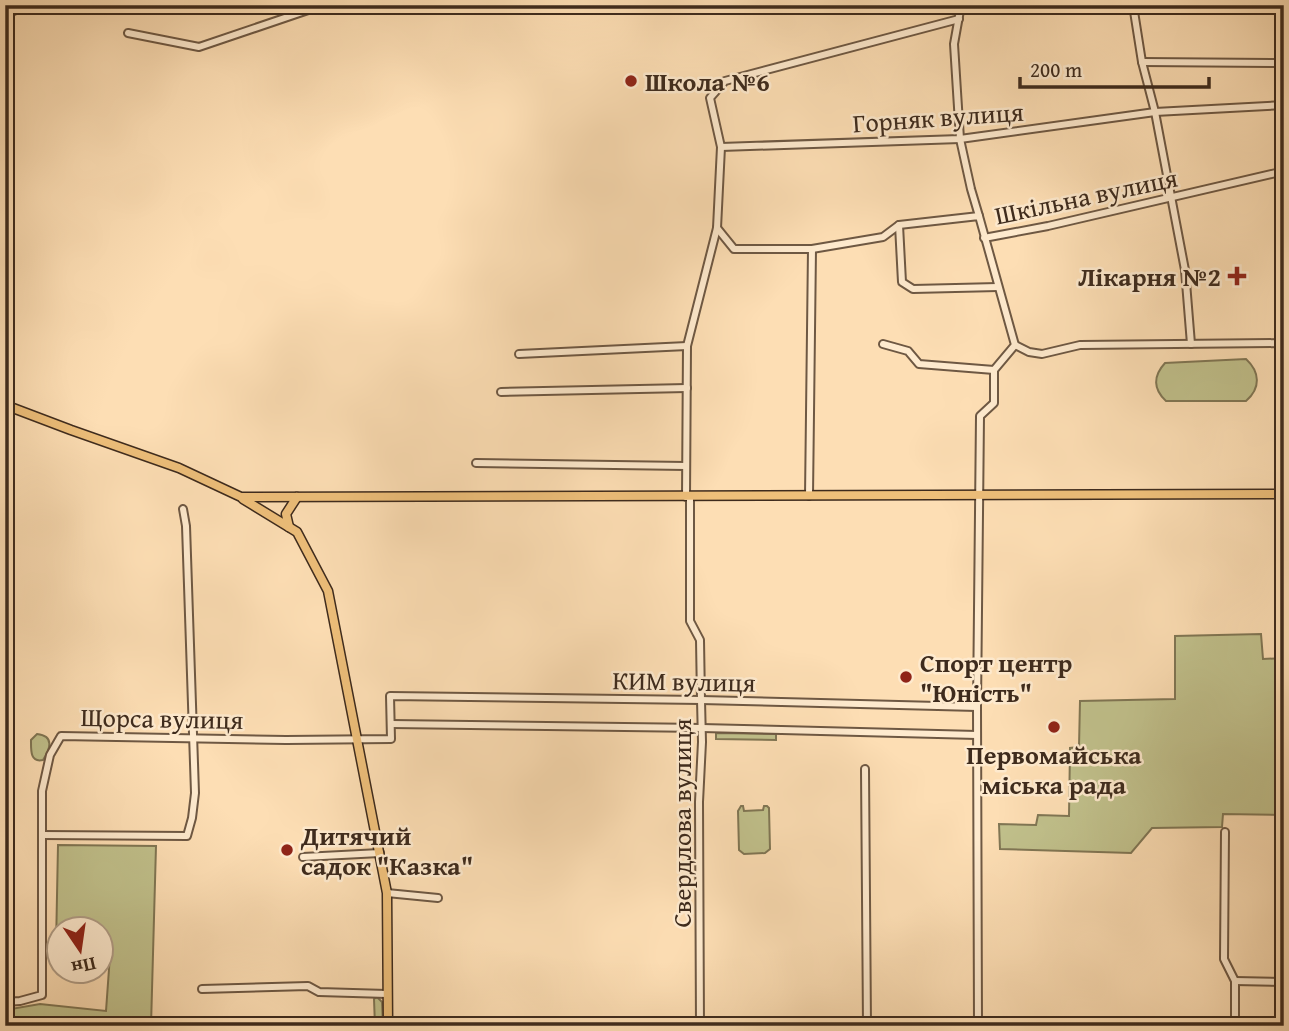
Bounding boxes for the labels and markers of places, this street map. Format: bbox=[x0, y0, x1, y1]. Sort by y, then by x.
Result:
place label: Школа №6 bbox=[645, 62, 770, 101]
marker: Школа №6 bbox=[623, 73, 639, 89]
place label: Лікарня №2 bbox=[1078, 257, 1221, 296]
marker: Лікарня №2 bbox=[1227, 266, 1247, 286]
place label: Спорт центр "Юність" bbox=[920, 643, 1072, 712]
marker: Спорт центр "Юність" bbox=[898, 669, 914, 685]
marker: Первомайська міська рада bbox=[1046, 719, 1062, 735]
place label: Первомайська міська рада bbox=[966, 735, 1142, 804]
place label: Дитячий садок "Казка" bbox=[300, 816, 473, 885]
marker: Дитячий садок "Казка" bbox=[279, 842, 295, 858]

